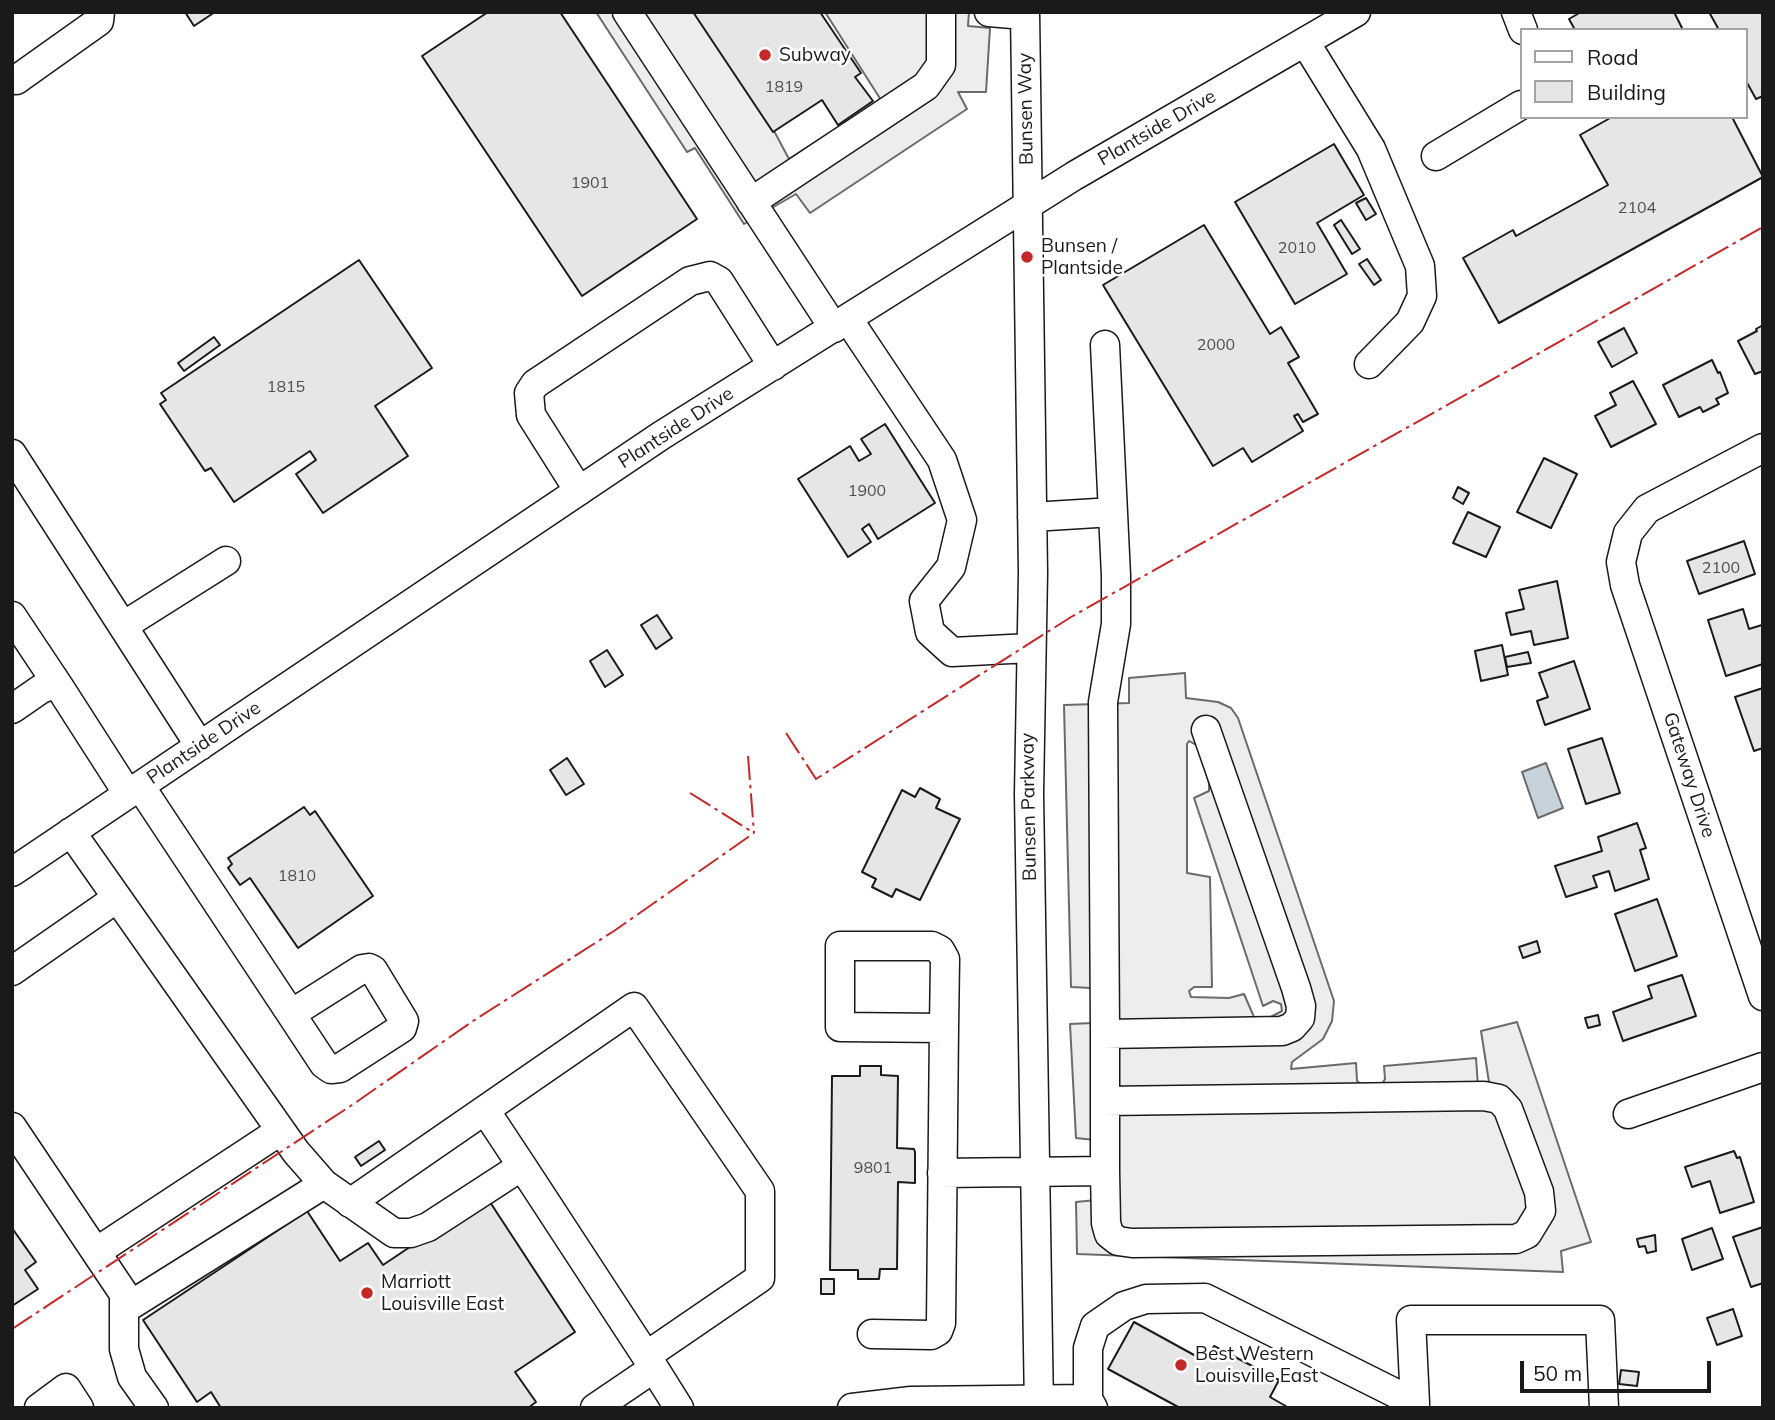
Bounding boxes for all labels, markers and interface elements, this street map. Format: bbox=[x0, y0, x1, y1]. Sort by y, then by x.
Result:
legend bbox=[1520, 28, 1747, 119]
place label: Subway bbox=[779, 44, 851, 66]
text: Road bbox=[1587, 44, 1638, 70]
marker: Subway bbox=[757, 47, 773, 63]
street label: Bunsen Way bbox=[1014, 53, 1038, 165]
house number: 1819 bbox=[765, 77, 803, 97]
text: Building bbox=[1587, 79, 1666, 105]
street label: Plantside Drive bbox=[1094, 85, 1220, 171]
house number: 1901 bbox=[571, 173, 609, 193]
house number: 2104 bbox=[1618, 198, 1656, 218]
place label: Bunsen / Plantside bbox=[1041, 235, 1123, 279]
house number: 2010 bbox=[1278, 238, 1316, 258]
marker: Bunsen / Plantside bbox=[1019, 249, 1035, 265]
house number: 2000 bbox=[1197, 335, 1235, 355]
house number: 1815 bbox=[267, 377, 305, 397]
street label: Plantside Drive bbox=[614, 382, 738, 474]
house number: 1900 bbox=[848, 481, 886, 501]
house number: 2100 bbox=[1702, 558, 1740, 578]
street label: Plantside Drive bbox=[143, 696, 265, 790]
street label: Gateway Drive bbox=[1658, 709, 1720, 841]
street label: Bunsen Parkway bbox=[1016, 733, 1042, 881]
house number: 1810 bbox=[278, 866, 316, 886]
house number: 9801 bbox=[854, 1158, 892, 1178]
place label: Marriott Louisville East bbox=[381, 1271, 504, 1315]
marker: Marriott Louisville East bbox=[359, 1285, 375, 1301]
place label: Best Western Louisville East bbox=[1195, 1343, 1318, 1387]
scale bar bbox=[1523, 1346, 1714, 1390]
marker: Best Western Louisville East bbox=[1173, 1357, 1189, 1373]
text: 50 m bbox=[1533, 1360, 1582, 1386]

